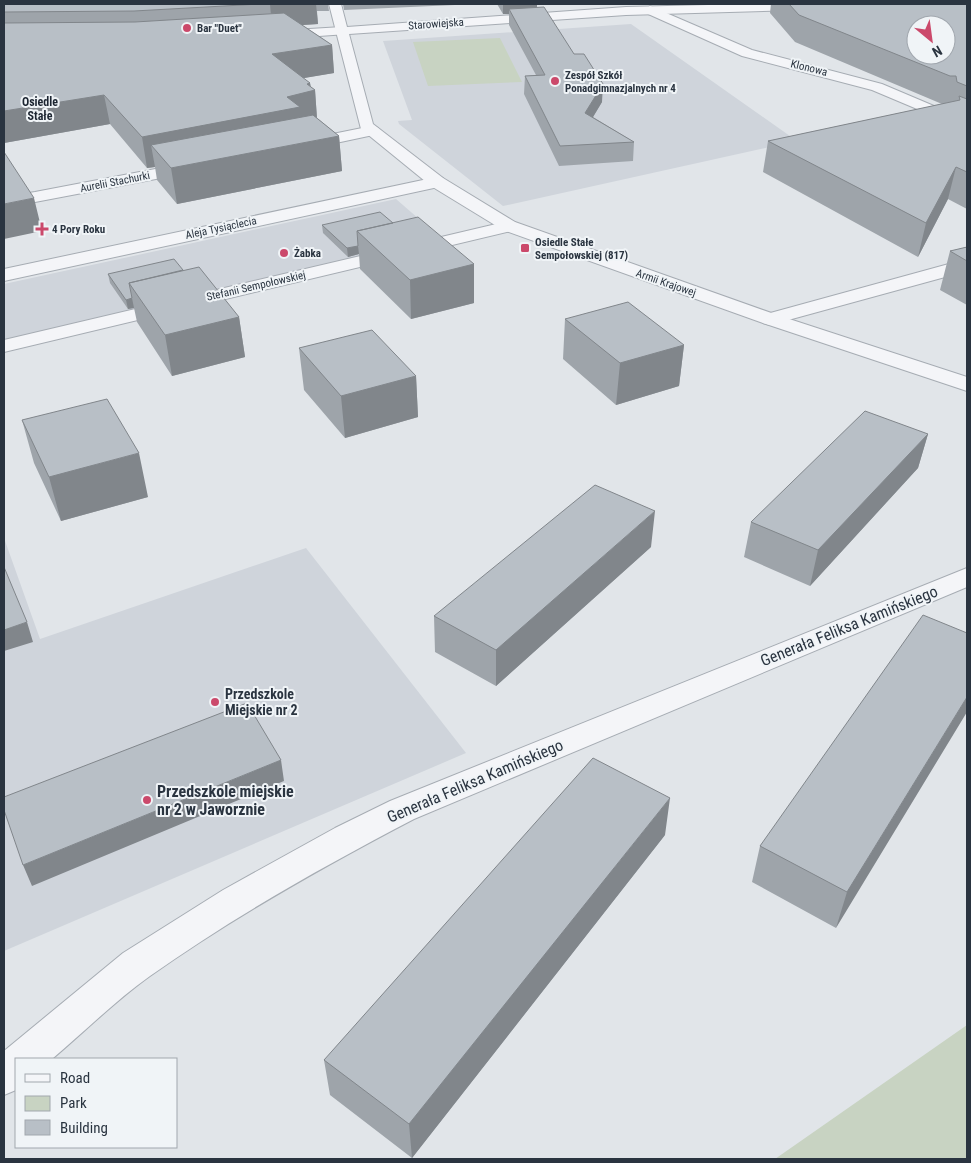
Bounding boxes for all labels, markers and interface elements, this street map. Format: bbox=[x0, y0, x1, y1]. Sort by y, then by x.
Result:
north arrow bbox=[906, 15, 956, 65]
street label: Starowiejska bbox=[408, 16, 464, 32]
marker: Bar "Duet" bbox=[181, 22, 193, 34]
place label: Bar "Duet" bbox=[197, 22, 242, 35]
text: N bbox=[930, 42, 945, 60]
street label: Klonowa bbox=[789, 57, 829, 79]
place label: Zespół Szkół Ponadgimnazjalnych nr 4 bbox=[565, 69, 676, 95]
marker: Zespół Szkół Ponadgimnazjalnych nr 4 bbox=[549, 75, 561, 87]
district label: Osiedle Stałe bbox=[22, 95, 58, 123]
street label: Aurelii Stachurki bbox=[79, 169, 151, 195]
street label: Aleja Tysiąclecia bbox=[184, 214, 258, 242]
marker: 4 Pory Roku bbox=[36, 223, 48, 235]
place label: 4 Pory Roku bbox=[52, 223, 105, 236]
place label: Osiedle Stałe Sempołowskiej (817) bbox=[535, 236, 628, 262]
marker: Osiedle Stałe Sempołowskiej (817) bbox=[519, 242, 531, 254]
place label: Żabka bbox=[294, 246, 321, 260]
marker: Żabka bbox=[278, 247, 290, 259]
street label: Armii Krajowej bbox=[634, 267, 698, 299]
street label: Stefanii Sempołowskiej bbox=[205, 268, 307, 304]
street label: Generała Feliksa Kamińskiego bbox=[758, 582, 940, 670]
place label: Przedszkole Miejskie nr 2 bbox=[225, 686, 298, 718]
marker: Przedszkole Miejskie nr 2 bbox=[209, 696, 221, 708]
street label: Generała Feliksa Kamińskiego bbox=[384, 735, 566, 827]
place label: Przedszkole miejskie nr 2 w Jaworznie bbox=[157, 782, 294, 819]
marker: Przedszkole miejskie nr 2 w Jaworznie bbox=[141, 794, 153, 806]
legend bbox=[15, 1058, 178, 1148]
text: Road bbox=[60, 1069, 90, 1087]
text: Park bbox=[60, 1094, 87, 1112]
text: Building bbox=[60, 1119, 108, 1137]

